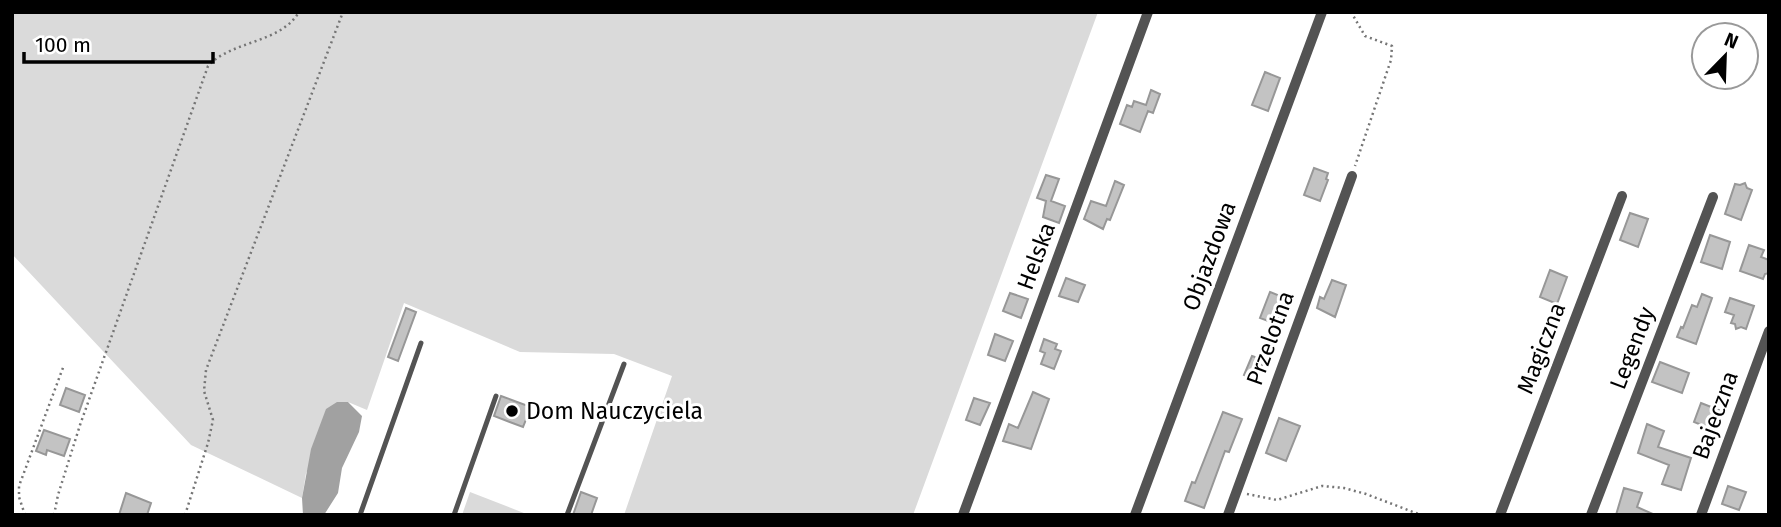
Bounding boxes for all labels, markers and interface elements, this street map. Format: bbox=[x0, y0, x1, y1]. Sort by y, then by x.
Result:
scale bar bbox=[24, 21, 214, 65]
north arrow bbox=[1690, 21, 1760, 91]
text: N bbox=[1721, 28, 1742, 54]
text: 100 m bbox=[35, 32, 91, 58]
street label: Objazdowa bbox=[1176, 197, 1242, 315]
street label: Helska bbox=[1011, 219, 1061, 293]
street label: Przelotna bbox=[1240, 287, 1300, 389]
street label: Magiczna bbox=[1511, 298, 1571, 398]
street label: Legendy bbox=[1604, 302, 1661, 393]
street label: Bajeczna bbox=[1686, 367, 1744, 463]
place label: Dom Nauczyciela bbox=[526, 397, 703, 425]
marker: Dom Nauczyciela bbox=[504, 403, 520, 419]

